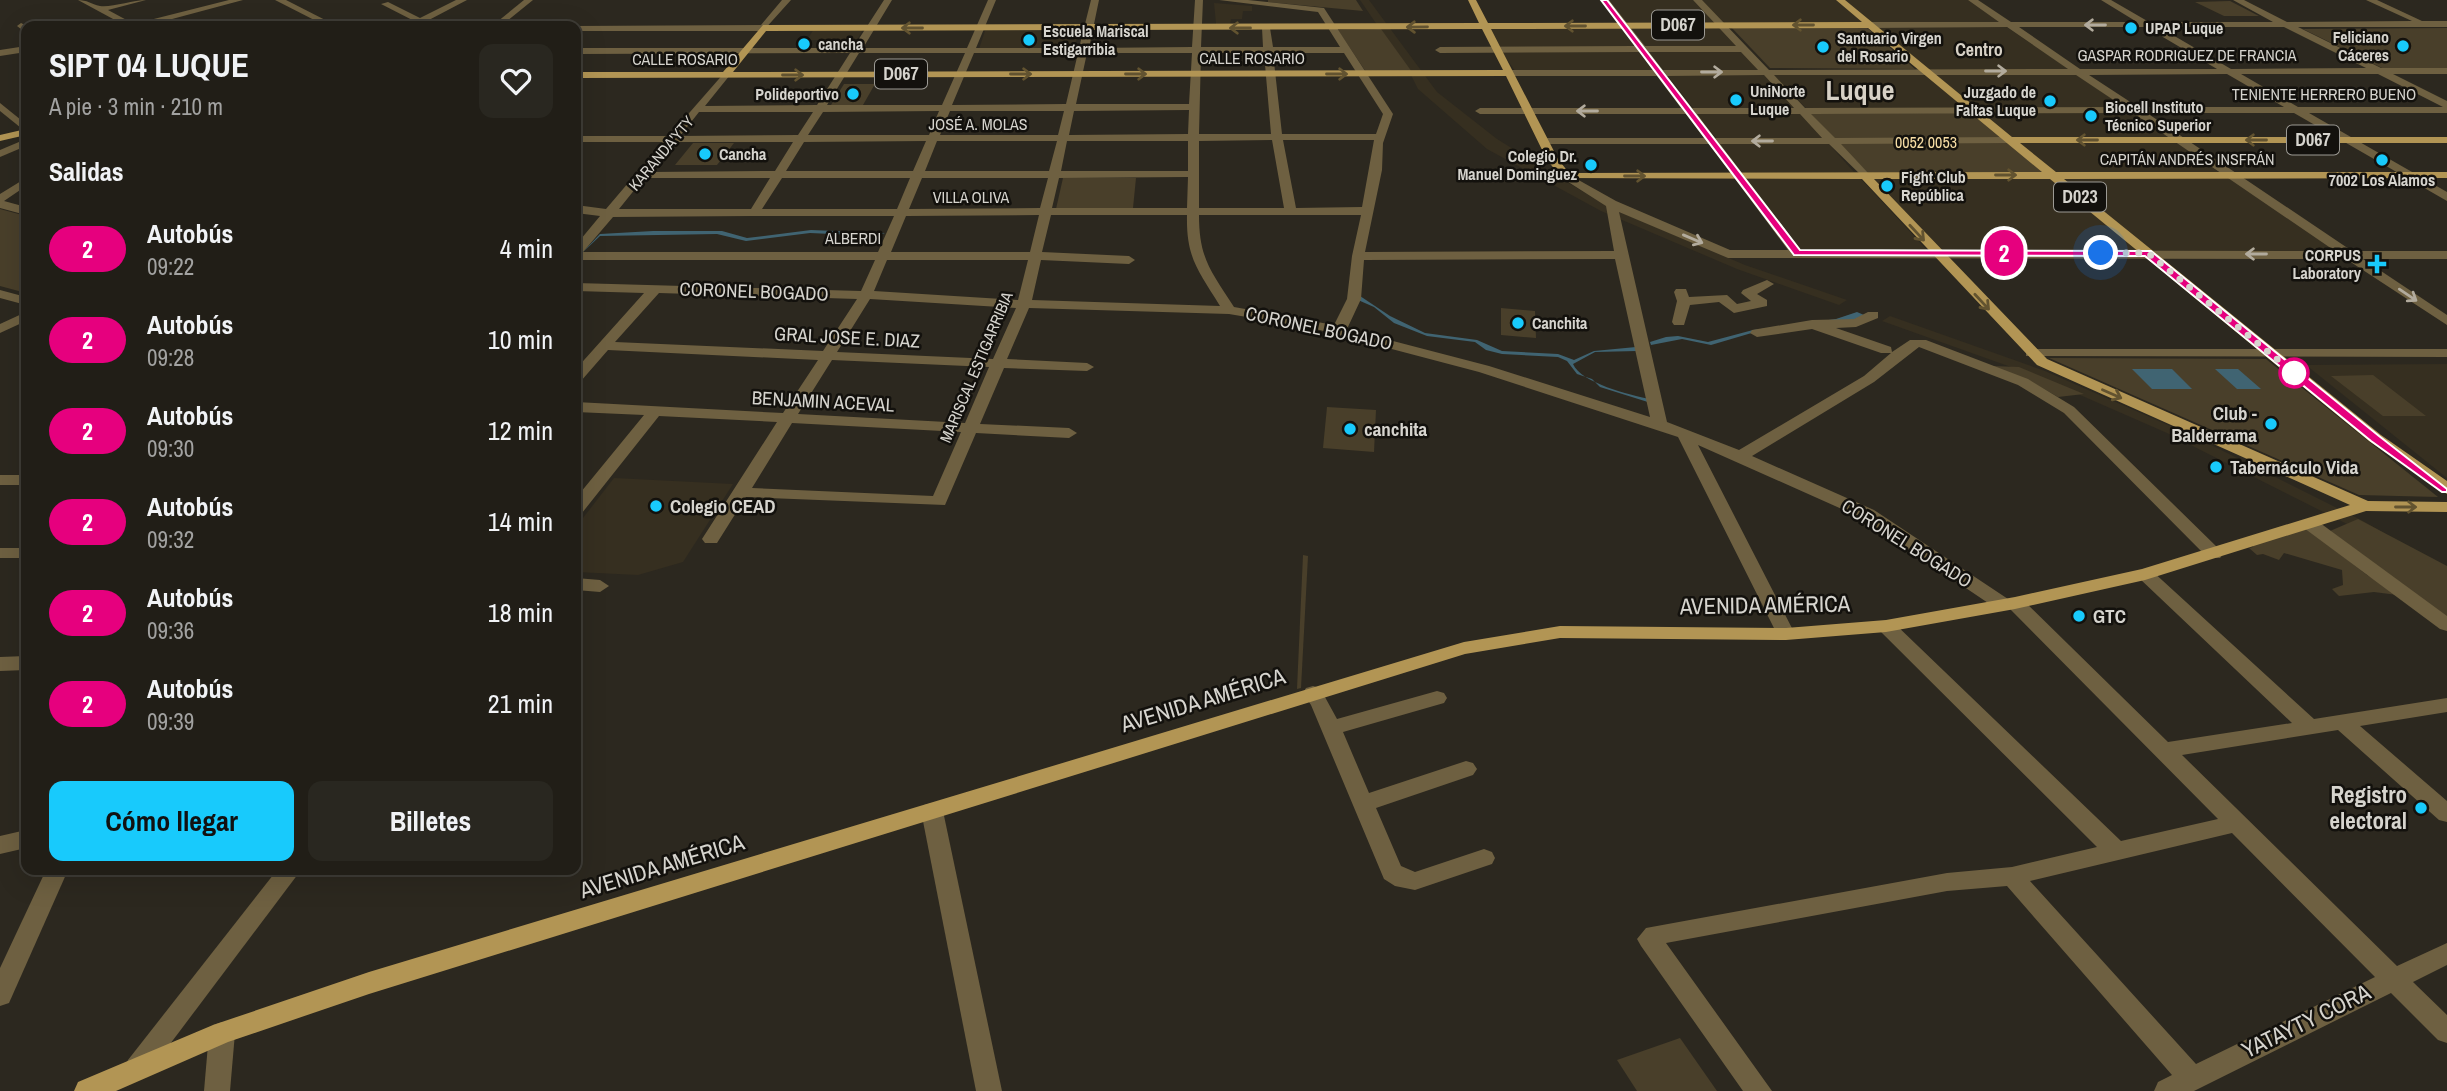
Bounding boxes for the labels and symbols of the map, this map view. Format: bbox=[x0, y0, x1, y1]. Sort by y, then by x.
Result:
road number: D067 bbox=[1652, 10, 1704, 40]
place label: UPAP Luque bbox=[2145, 17, 2223, 39]
one-way arrow bbox=[1791, 18, 1814, 32]
one-way arrow bbox=[2084, 18, 2107, 32]
one-way arrow bbox=[1564, 19, 1587, 33]
place label: Escuela Mariscal Estigarribia bbox=[1043, 20, 1149, 60]
one-way arrow bbox=[1405, 20, 1428, 33]
marker: UPAP Luque bbox=[2123, 20, 2139, 36]
one-way arrow bbox=[900, 21, 923, 35]
one-way arrow bbox=[1229, 21, 1252, 35]
place label: Feliciano Cáceres bbox=[2333, 26, 2389, 66]
place label: Santuario Virgen del Rosario bbox=[1837, 27, 1942, 67]
marker: Escuela Mariscal Estigarribia bbox=[1021, 32, 1037, 48]
place label: cancha bbox=[818, 33, 864, 55]
marker: cancha bbox=[796, 36, 812, 52]
district label: Centro bbox=[1955, 37, 2003, 62]
marker: Feliciano Cáceres bbox=[2395, 38, 2411, 54]
marker: Santuario Virgen del Rosario bbox=[1815, 39, 1831, 55]
street label: GASPAR RODRIGUEZ DE FRANCIA bbox=[2077, 44, 2297, 66]
street label: CALLE ROSARIO bbox=[1199, 47, 1305, 69]
street label: CALLE ROSARIO bbox=[632, 48, 738, 70]
road number: D067 bbox=[875, 60, 927, 88]
one-way arrow bbox=[1984, 64, 2007, 78]
one-way arrow bbox=[1701, 65, 1724, 79]
one-way arrow bbox=[1009, 67, 1032, 81]
one-way arrow bbox=[1124, 67, 1147, 81]
one-way arrow bbox=[1325, 67, 1348, 81]
one-way arrow bbox=[781, 68, 804, 82]
district label: Luque bbox=[1826, 71, 1894, 109]
place label: UniNorte Luque bbox=[1750, 80, 1805, 120]
place label: Juzgado de Faltas Luque bbox=[1956, 81, 2036, 121]
place label: Polideportivo bbox=[755, 83, 839, 105]
street label: TENIENTE HERRERO BUENO bbox=[2232, 83, 2416, 105]
marker: Polideportivo bbox=[845, 86, 861, 102]
marker: UniNorte Luque bbox=[1728, 92, 1744, 108]
marker: Juzgado de Faltas Luque bbox=[2042, 93, 2058, 109]
place label: Biocell Instituto Técnico Superior bbox=[2105, 96, 2212, 136]
one-way arrow bbox=[1576, 104, 1599, 118]
marker: Biocell Instituto Técnico Superior bbox=[2083, 108, 2099, 124]
street label: KARANDA'YTY bbox=[623, 111, 699, 195]
street label: JOSÉ A. MOLAS bbox=[928, 113, 1028, 135]
road number: D067 bbox=[2287, 125, 2339, 154]
park label: 0052 0053 bbox=[1895, 131, 1957, 153]
one-way arrow bbox=[2075, 133, 2098, 147]
one-way arrow bbox=[2245, 133, 2268, 147]
one-way arrow bbox=[1751, 134, 1774, 148]
place label: Cancha bbox=[719, 143, 767, 165]
place label: Colegio Dr. Manuel Dominguez bbox=[1457, 145, 1577, 185]
marker: Cancha bbox=[697, 146, 713, 162]
street label: CAPITÁN ANDRÉS INSFRÁN bbox=[2100, 148, 2274, 170]
marker: 7002 Los Alamos bbox=[2374, 152, 2390, 168]
marker: Colegio Dr. Manuel Dominguez bbox=[1583, 157, 1599, 173]
place label: Fight Club República bbox=[1901, 166, 1966, 206]
one-way arrow bbox=[1994, 168, 2017, 182]
one-way arrow bbox=[1623, 169, 1646, 183]
place label: 7002 Los Alamos bbox=[2329, 169, 2435, 191]
marker: Fight Club República bbox=[1879, 178, 1895, 194]
road number: D023 bbox=[2054, 182, 2106, 212]
street label: VILLA OLIVA bbox=[933, 186, 1009, 208]
one-way arrow bbox=[1909, 224, 1925, 242]
street label: ALBERDI bbox=[824, 227, 881, 249]
line badge: 2 bbox=[1981, 230, 2027, 276]
one-way arrow bbox=[1682, 233, 1703, 246]
your location bbox=[2083, 235, 2118, 270]
place label: CORPUS Laboratory bbox=[2292, 244, 2362, 284]
one-way arrow bbox=[2245, 247, 2268, 261]
marker: CORPUS Laboratory bbox=[2367, 254, 2387, 274]
street label: CORONEL BOGADO bbox=[679, 275, 829, 307]
one-way arrow bbox=[2398, 287, 2417, 302]
street label: MARISCAL ESTIGARRIBIA bbox=[934, 288, 1018, 446]
one-way arrow bbox=[1974, 293, 1991, 310]
street label: CORONEL BOGADO bbox=[1243, 300, 1395, 356]
place label: Canchita bbox=[1532, 312, 1588, 334]
marker: Canchita bbox=[1510, 315, 1526, 331]
street label: GRAL JOSE E. DIAZ bbox=[774, 320, 921, 354]
unlabelled marker bbox=[2279, 358, 2309, 388]
street label: BENJAMIN ACEVAL bbox=[751, 384, 895, 418]
one-way arrow bbox=[2100, 388, 2122, 401]
place label: Club - Balderrama bbox=[2171, 400, 2257, 448]
place label: canchita bbox=[1364, 416, 1428, 442]
marker: Club - Balderrama bbox=[2263, 416, 2279, 432]
marker: canchita bbox=[1342, 421, 1358, 437]
place label: Tabernáculo Vida bbox=[2230, 454, 2359, 480]
marker: Tabernáculo Vida bbox=[2208, 459, 2224, 475]
street label: CORONEL BOGADO bbox=[1837, 492, 1977, 594]
place label: Colegio CEAD bbox=[670, 493, 776, 519]
marker: Colegio CEAD bbox=[648, 498, 664, 514]
one-way arrow bbox=[2394, 500, 2417, 514]
street label: AVENIDA AMÉRICA bbox=[1678, 588, 1851, 622]
place label: GTC bbox=[2093, 603, 2126, 629]
marker: GTC bbox=[2071, 608, 2087, 624]
street label: AVENIDA AMÉRICA bbox=[1116, 660, 1289, 740]
place label: Registro electoral bbox=[2329, 779, 2407, 836]
marker: Registro electoral bbox=[2413, 800, 2429, 816]
street label: AVENIDA AMÉRICA bbox=[575, 826, 748, 906]
street label: YATAYTY CORA bbox=[2236, 976, 2376, 1065]

